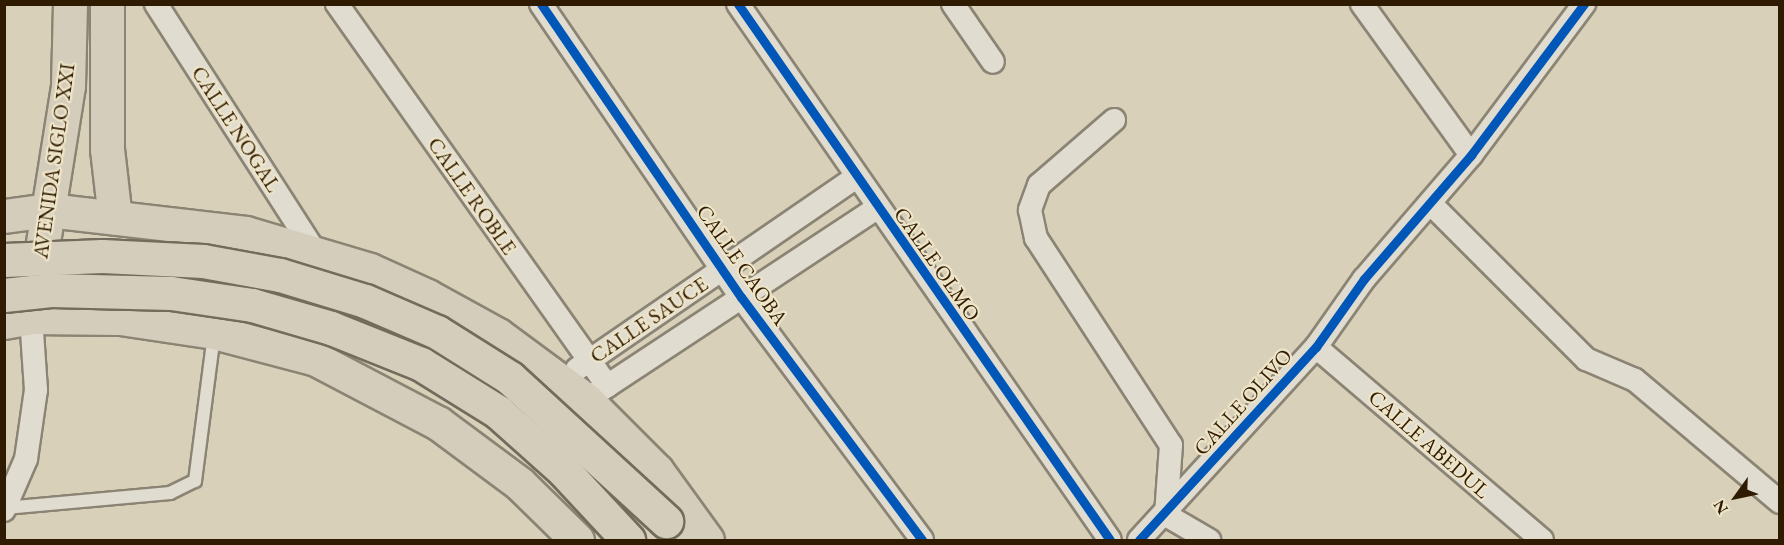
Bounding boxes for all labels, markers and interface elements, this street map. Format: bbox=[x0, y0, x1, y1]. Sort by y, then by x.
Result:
street label: CALLE NOGAL bbox=[186, 61, 286, 197]
street label: AVENIDA SIGLO XXI bbox=[28, 62, 80, 260]
street label: CALLE ROBLE bbox=[422, 132, 522, 260]
street label: CALLE CAOBA bbox=[691, 200, 793, 330]
street label: CALLE OLMO bbox=[888, 202, 986, 326]
street label: CALLE SAUCE bbox=[585, 271, 713, 369]
street label: CALLE OLIVO bbox=[1189, 343, 1297, 461]
street label: CALLE ABEDUL bbox=[1363, 385, 1495, 503]
north arrow bbox=[1706, 467, 1766, 527]
text: N bbox=[1708, 496, 1733, 518]

